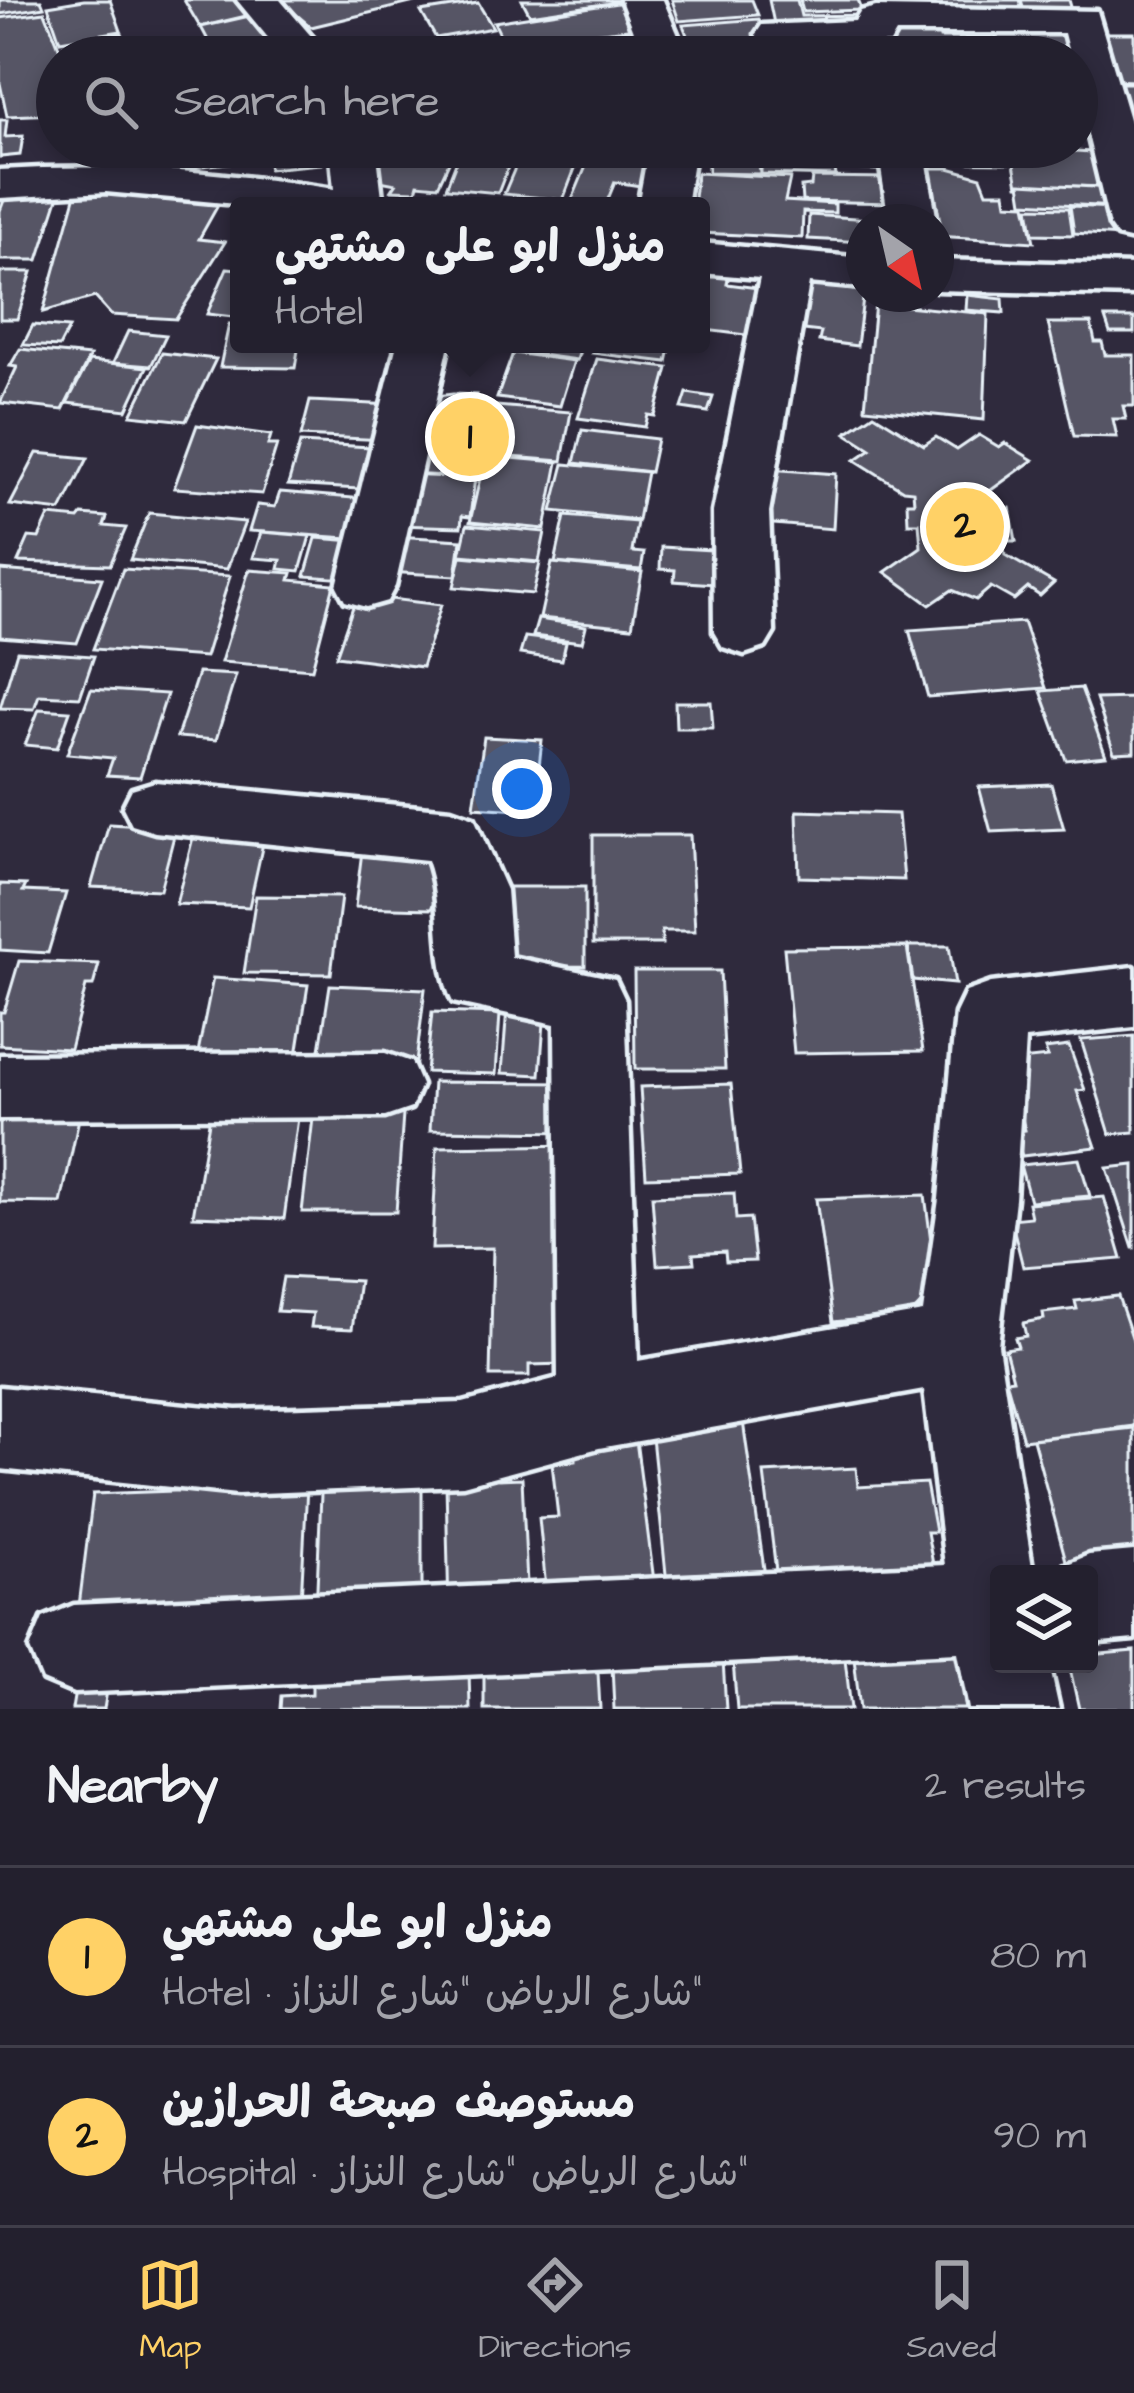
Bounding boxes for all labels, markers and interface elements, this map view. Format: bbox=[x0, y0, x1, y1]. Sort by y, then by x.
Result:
search box bbox=[36, 36, 1098, 168]
icon: search bbox=[78, 69, 144, 135]
text: Search here bbox=[174, 71, 440, 133]
popup bbox=[230, 197, 710, 353]
north arrow bbox=[846, 204, 954, 312]
text: منزل ابو على مشتهي bbox=[275, 217, 665, 279]
text: Hotel bbox=[275, 286, 363, 340]
pin: 1 bbox=[431, 392, 509, 482]
pin: 2 bbox=[926, 482, 1004, 572]
your location bbox=[492, 759, 552, 819]
map controls bbox=[990, 1565, 1098, 1673]
button: layers bbox=[990, 1565, 1098, 1673]
text: Nearby bbox=[48, 1752, 218, 1823]
text: 2 results bbox=[925, 1760, 1086, 1814]
text: منزل ابو على مشتهي bbox=[162, 1893, 553, 1955]
text: 1 bbox=[85, 1930, 90, 1984]
text: 80 m bbox=[990, 1930, 1086, 1984]
text: Hotel · شارع الرياض "شارع النزاز" bbox=[162, 1967, 702, 2021]
text: مستوصف صبحة الحرازين bbox=[162, 2073, 635, 2135]
text: 2 bbox=[76, 2110, 98, 2164]
text: 90 m bbox=[993, 2110, 1086, 2164]
text: Hospital · شارع الرياض "شارع النزاز" bbox=[162, 2147, 748, 2201]
tab: Map bbox=[137, 2252, 203, 2370]
tab: Directions bbox=[478, 2252, 632, 2370]
tab: Saved bbox=[907, 2252, 997, 2370]

